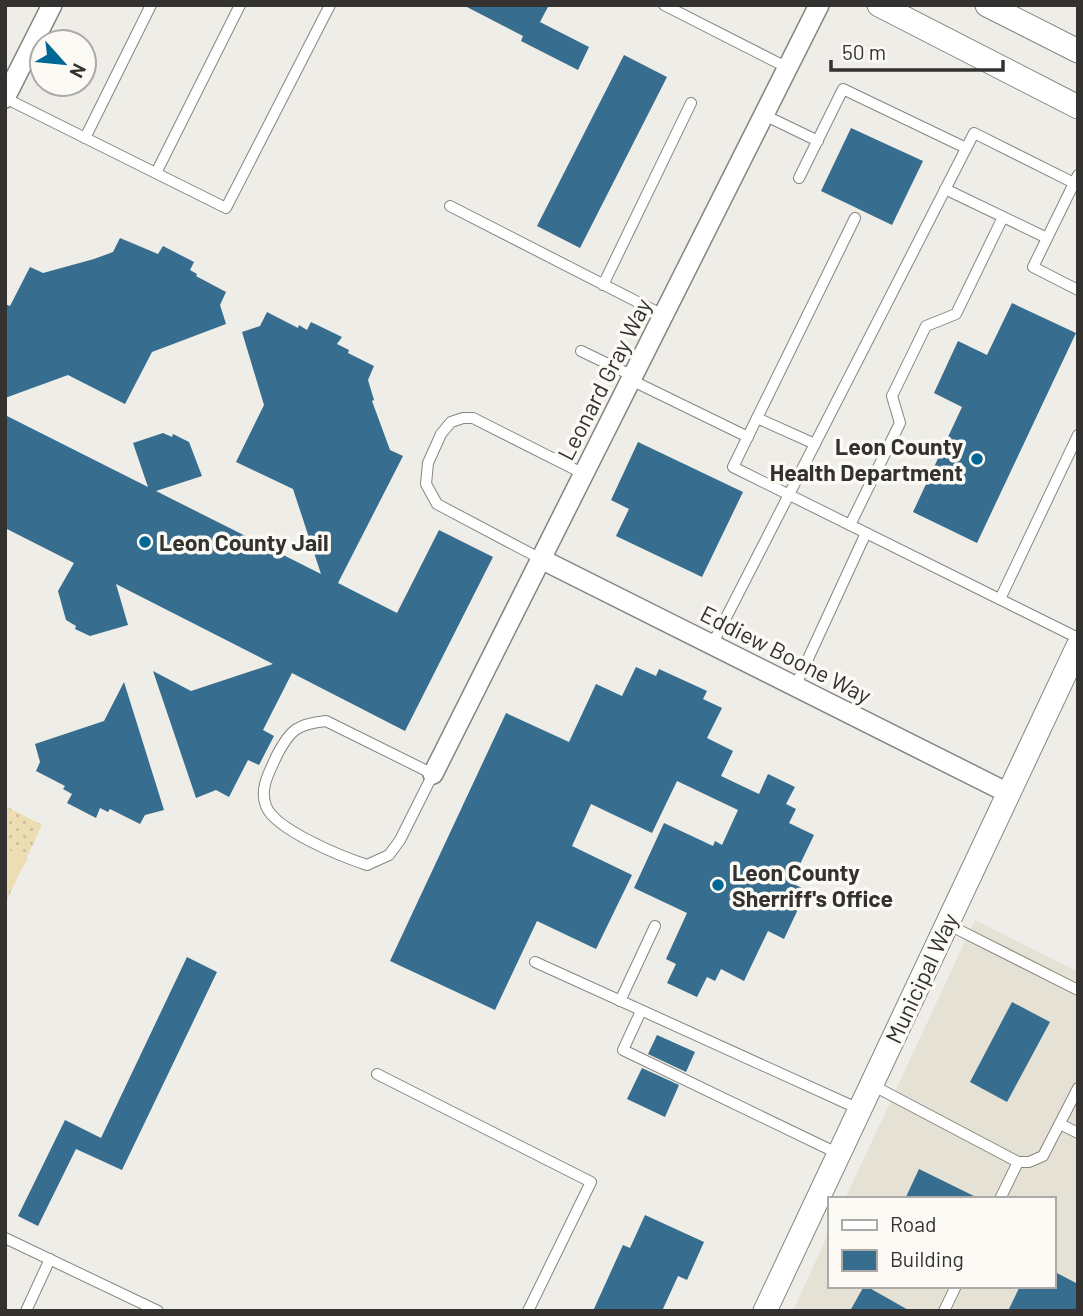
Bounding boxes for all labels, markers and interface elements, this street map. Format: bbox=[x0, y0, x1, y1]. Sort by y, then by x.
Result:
north arrow bbox=[28, 28, 98, 98]
scale bar bbox=[831, 28, 1002, 72]
text: 50 m bbox=[842, 39, 886, 64]
text: N bbox=[65, 60, 92, 82]
street label: Leonard Gray Way bbox=[551, 293, 657, 465]
place label: Leon County Health Department bbox=[770, 432, 963, 486]
marker: Leon County Health Department bbox=[969, 451, 985, 467]
place label: Leon County Jail bbox=[159, 528, 329, 556]
marker: Leon County Jail bbox=[137, 534, 153, 550]
street label: Eddiew Boone Way bbox=[696, 599, 876, 709]
place label: Leon County Sherriff's Office bbox=[732, 858, 893, 912]
marker: Leon County Sherriff's Office bbox=[710, 877, 726, 893]
street label: Municipal Way bbox=[879, 908, 964, 1048]
legend bbox=[828, 1197, 1055, 1288]
text: Road bbox=[890, 1211, 936, 1236]
text: Building bbox=[890, 1246, 964, 1271]

